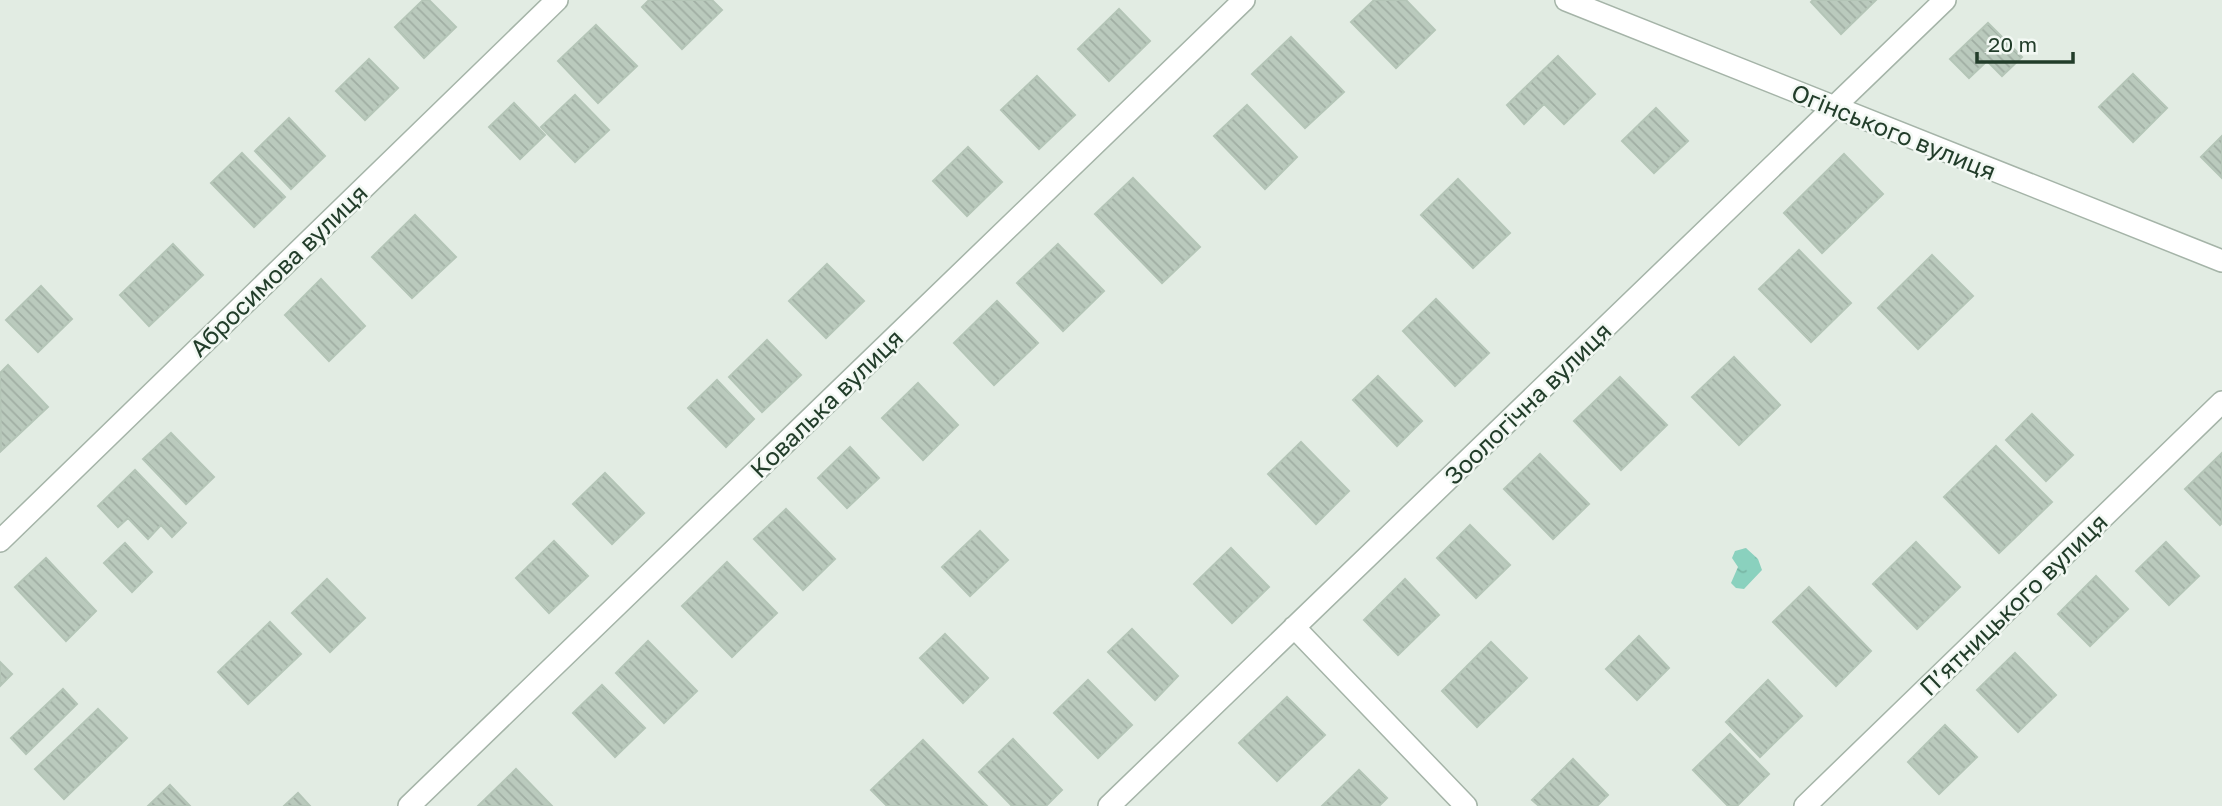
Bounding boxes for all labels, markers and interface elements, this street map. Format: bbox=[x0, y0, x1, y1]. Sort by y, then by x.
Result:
scale bar bbox=[1977, 21, 2073, 65]
text: 20 m bbox=[1988, 31, 2037, 57]
street label: Огінського вулиця bbox=[1788, 77, 2000, 185]
street label: Абросимова вулиця bbox=[183, 178, 373, 362]
street label: Зоологічна вулиця bbox=[1437, 316, 1617, 490]
street label: Ковалька вулиця bbox=[744, 323, 908, 483]
street label: П’ятницького вулиця bbox=[1913, 507, 2113, 701]

